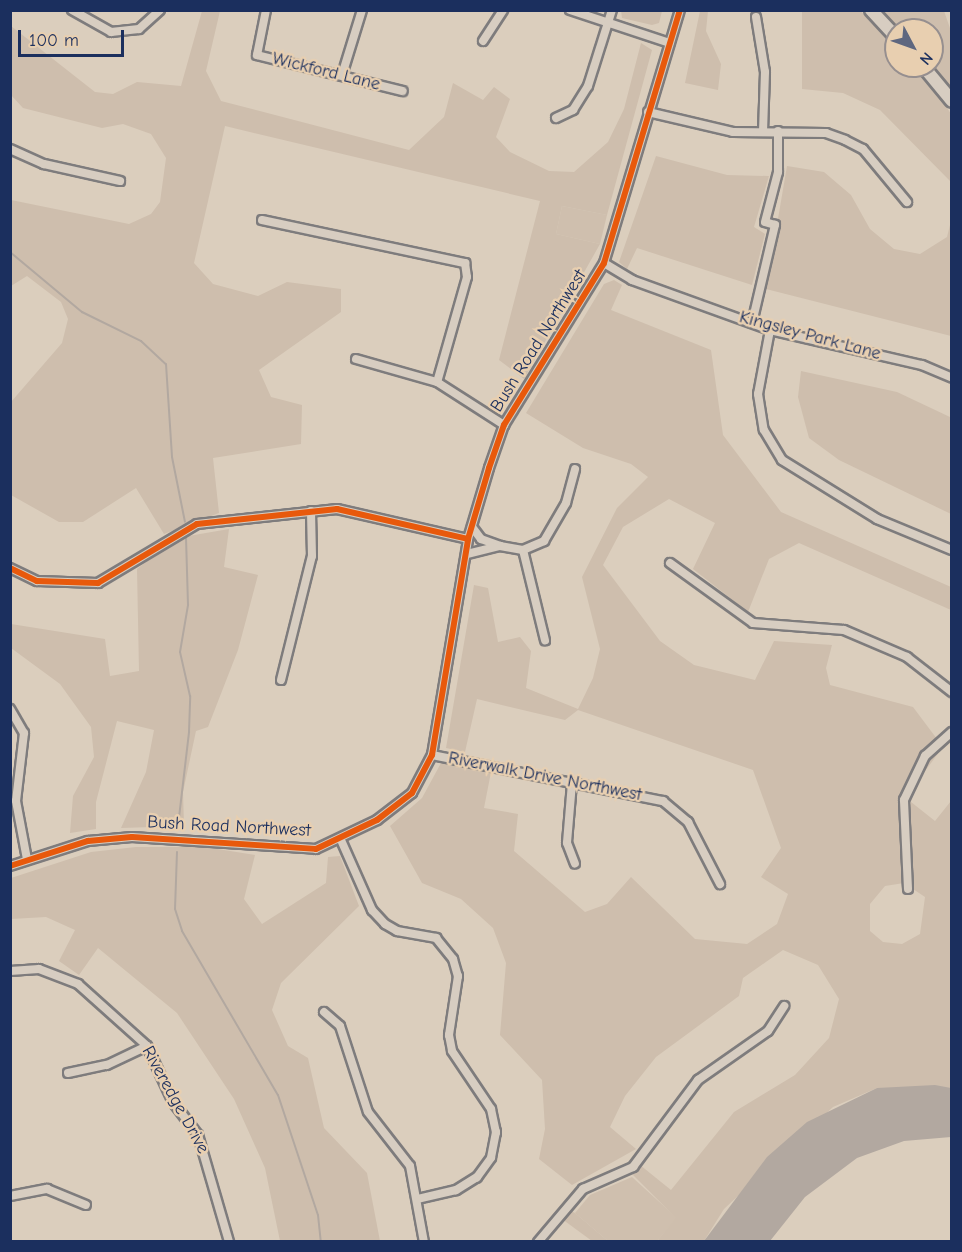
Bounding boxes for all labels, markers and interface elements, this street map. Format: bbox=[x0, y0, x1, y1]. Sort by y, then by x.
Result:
scale bar bbox=[21, 18, 128, 56]
north arrow bbox=[884, 18, 944, 78]
text: 100 m bbox=[29, 30, 79, 51]
street label: Wickford Lane bbox=[270, 48, 382, 96]
text: N bbox=[916, 49, 936, 68]
street label: Bush Road Northwest bbox=[486, 266, 592, 416]
street label: Kingsley Park Lane bbox=[737, 307, 883, 365]
street label: Riverwalk Drive Northwest bbox=[446, 748, 644, 806]
street label: Bush Road Northwest bbox=[147, 812, 311, 842]
street label: Riveredge Drive bbox=[137, 1042, 213, 1158]

